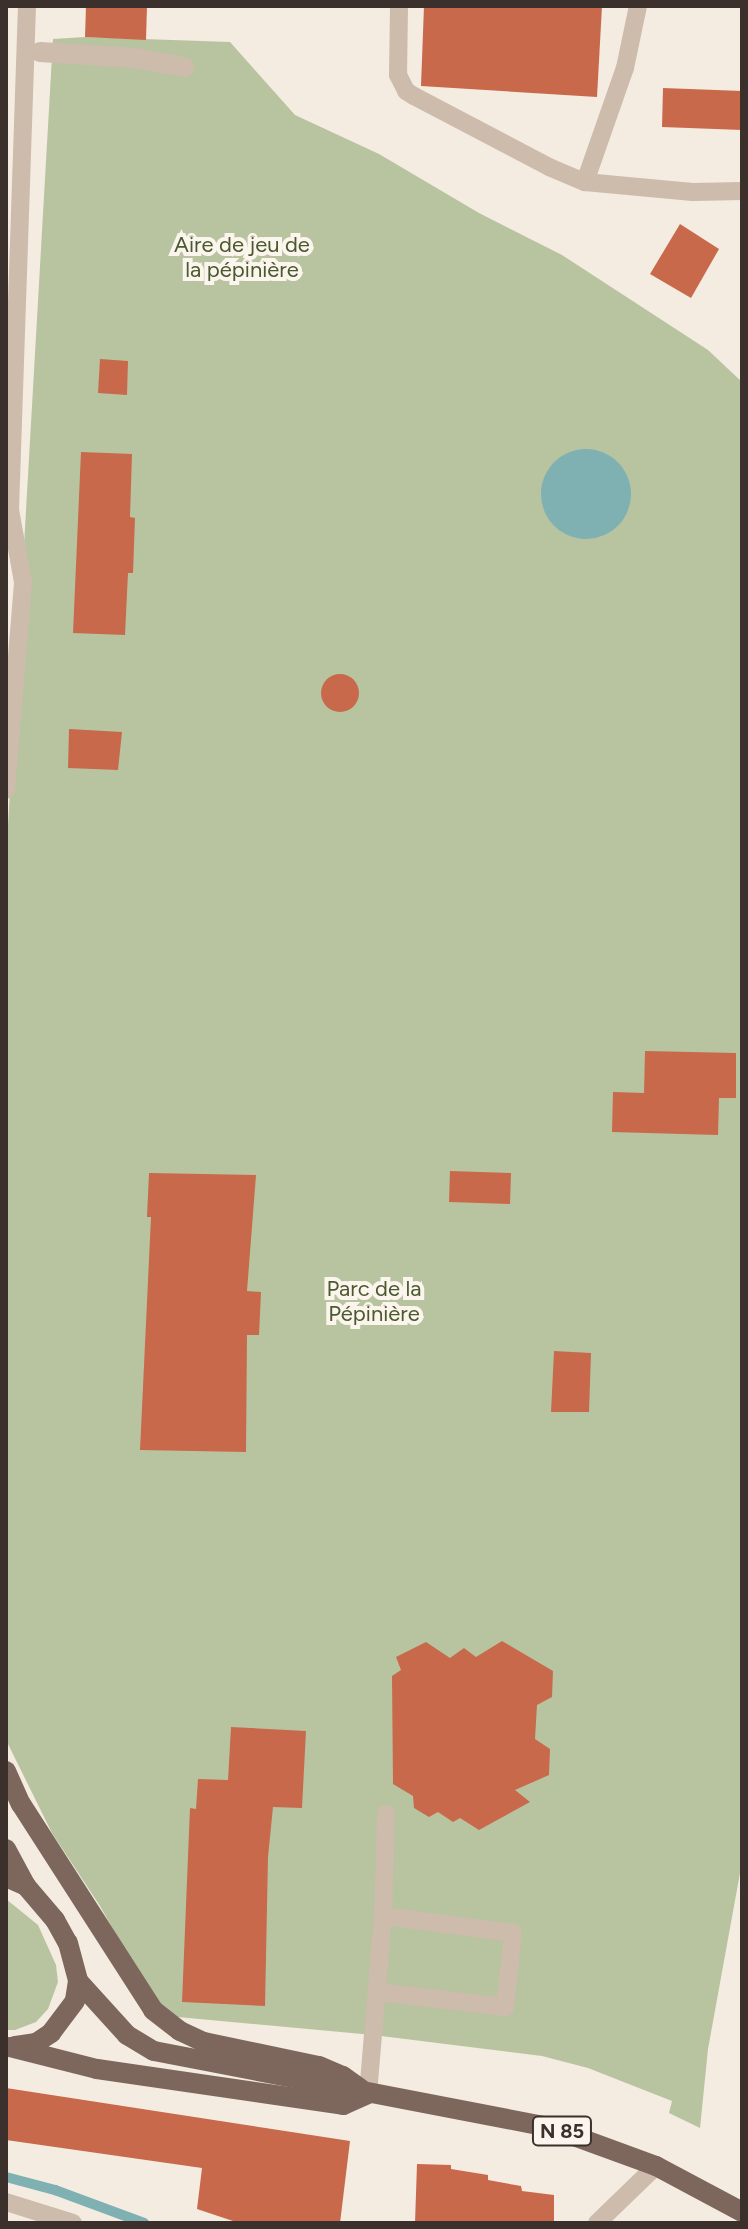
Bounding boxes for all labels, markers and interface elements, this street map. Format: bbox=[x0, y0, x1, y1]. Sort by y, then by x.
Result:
park label: Aire de jeu de la pépinière bbox=[174, 231, 310, 282]
park label: Parc de la Pépinière bbox=[327, 1275, 421, 1326]
road number: N 85 bbox=[530, 2115, 594, 2147]

